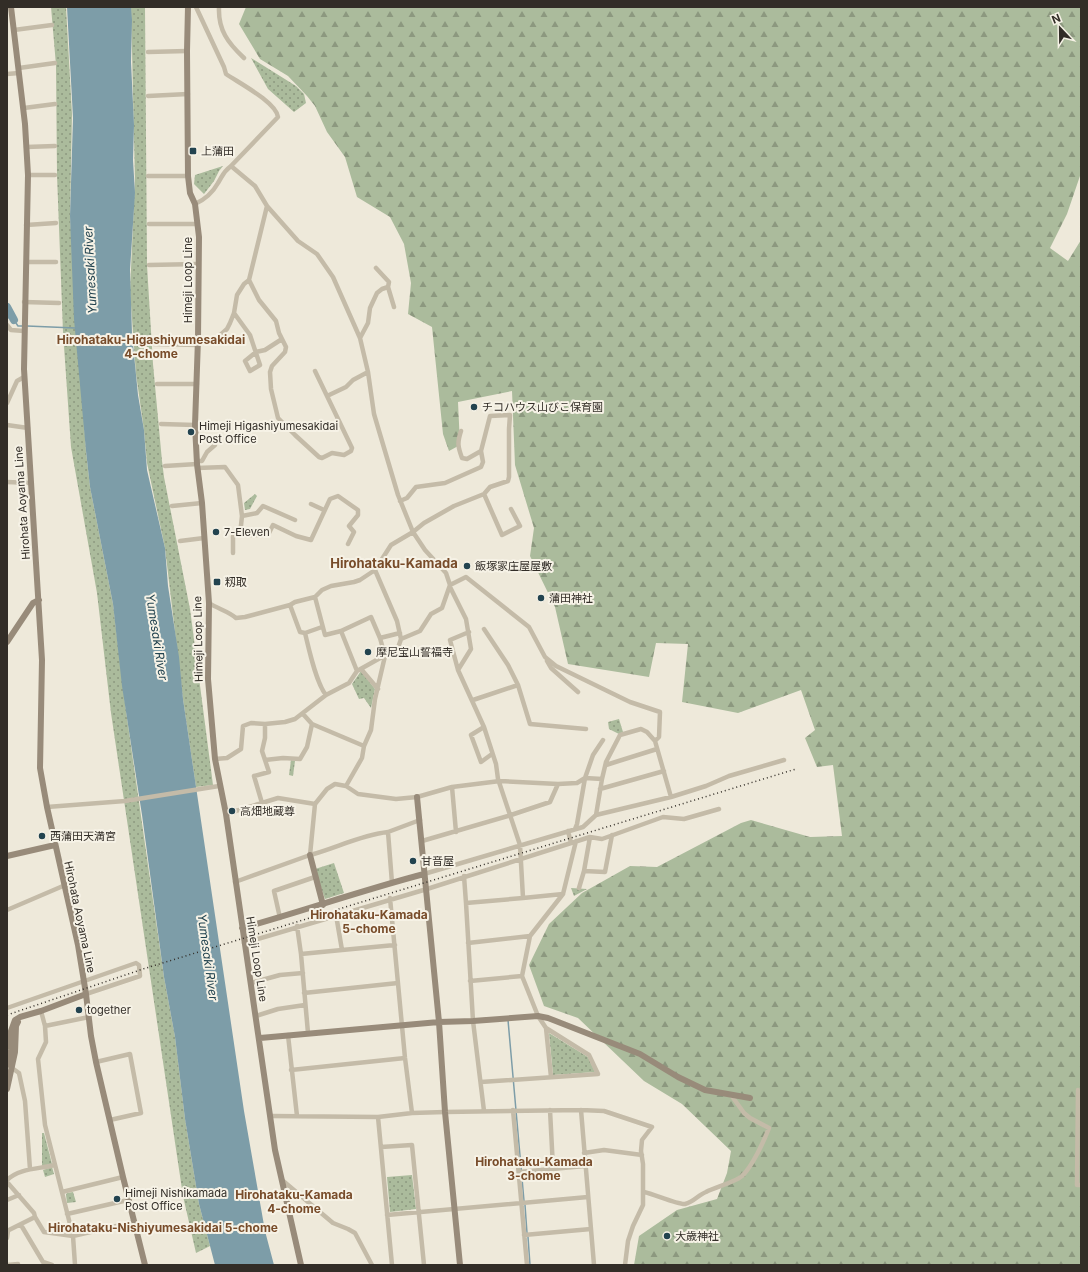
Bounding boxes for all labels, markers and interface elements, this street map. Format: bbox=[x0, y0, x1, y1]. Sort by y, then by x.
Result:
north arrow bbox=[1040, 8, 1080, 48]
text: N bbox=[1050, 11, 1063, 27]
place label: 上蒲田 bbox=[201, 144, 234, 158]
marker: 上蒲田 bbox=[188, 146, 198, 156]
water label: Yumesaki River bbox=[80, 226, 100, 314]
street label: Himeji Loop Line bbox=[181, 237, 195, 323]
district label: Hirohataku-Higashiyumesakidai 4-chome bbox=[57, 332, 245, 361]
place label: チコハウス山びこ保育園 bbox=[482, 400, 603, 414]
marker: チコハウス山びこ保育園 bbox=[469, 402, 479, 412]
place label: Himeji Higashiyumesakidai Post Office bbox=[199, 419, 338, 446]
marker: Himeji Higashiyumesakidai Post Office bbox=[186, 427, 196, 437]
street label: Hirohata Aoyama Line bbox=[11, 446, 33, 560]
place label: 7-Eleven bbox=[224, 525, 270, 539]
marker: 7-Eleven bbox=[211, 527, 221, 537]
district label: Hirohataku-Kamada bbox=[330, 555, 458, 571]
place label: 飯塚家庄屋屋敷 bbox=[475, 559, 552, 573]
marker: 飯塚家庄屋屋敷 bbox=[462, 561, 472, 571]
place label: 籾取 bbox=[225, 575, 247, 589]
marker: 籾取 bbox=[212, 577, 222, 587]
place label: 蒲田神社 bbox=[549, 591, 593, 605]
water label: Yumesaki River bbox=[143, 593, 171, 682]
marker: 蒲田神社 bbox=[536, 593, 546, 603]
street label: Himeji Loop Line bbox=[190, 596, 206, 682]
place label: 摩尼宝山誓福寺 bbox=[376, 645, 453, 659]
marker: 摩尼宝山誓福寺 bbox=[363, 647, 373, 657]
place label: 高畑地蔵尊 bbox=[240, 804, 295, 818]
marker: 高畑地蔵尊 bbox=[227, 806, 237, 816]
place label: 西蒲田天満宮 bbox=[50, 829, 116, 843]
marker: 西蒲田天満宮 bbox=[37, 831, 47, 841]
place label: 甘音屋 bbox=[421, 854, 454, 868]
marker: 甘音屋 bbox=[408, 856, 418, 866]
street label: Hirohata Aoyama Line bbox=[61, 860, 99, 974]
district label: Hirohataku-Kamada 5-chome bbox=[310, 907, 428, 936]
water label: Yumesaki River bbox=[194, 913, 222, 1002]
street label: Himeji Loop Line bbox=[243, 915, 271, 1003]
place label: together bbox=[87, 1003, 131, 1017]
marker: together bbox=[74, 1005, 84, 1015]
district label: Hirohataku-Kamada 3-chome bbox=[475, 1154, 593, 1183]
place label: Himeji Nishikamada Post Office bbox=[125, 1186, 227, 1213]
district label: Hirohataku-Kamada 4-chome bbox=[235, 1187, 353, 1216]
marker: Himeji Nishikamada Post Office bbox=[112, 1194, 122, 1204]
district label: Hirohataku-Nishiyumesakidai 5-chome bbox=[48, 1220, 278, 1235]
place label: 大歳神社 bbox=[675, 1229, 719, 1243]
marker: 大歳神社 bbox=[662, 1231, 672, 1241]

